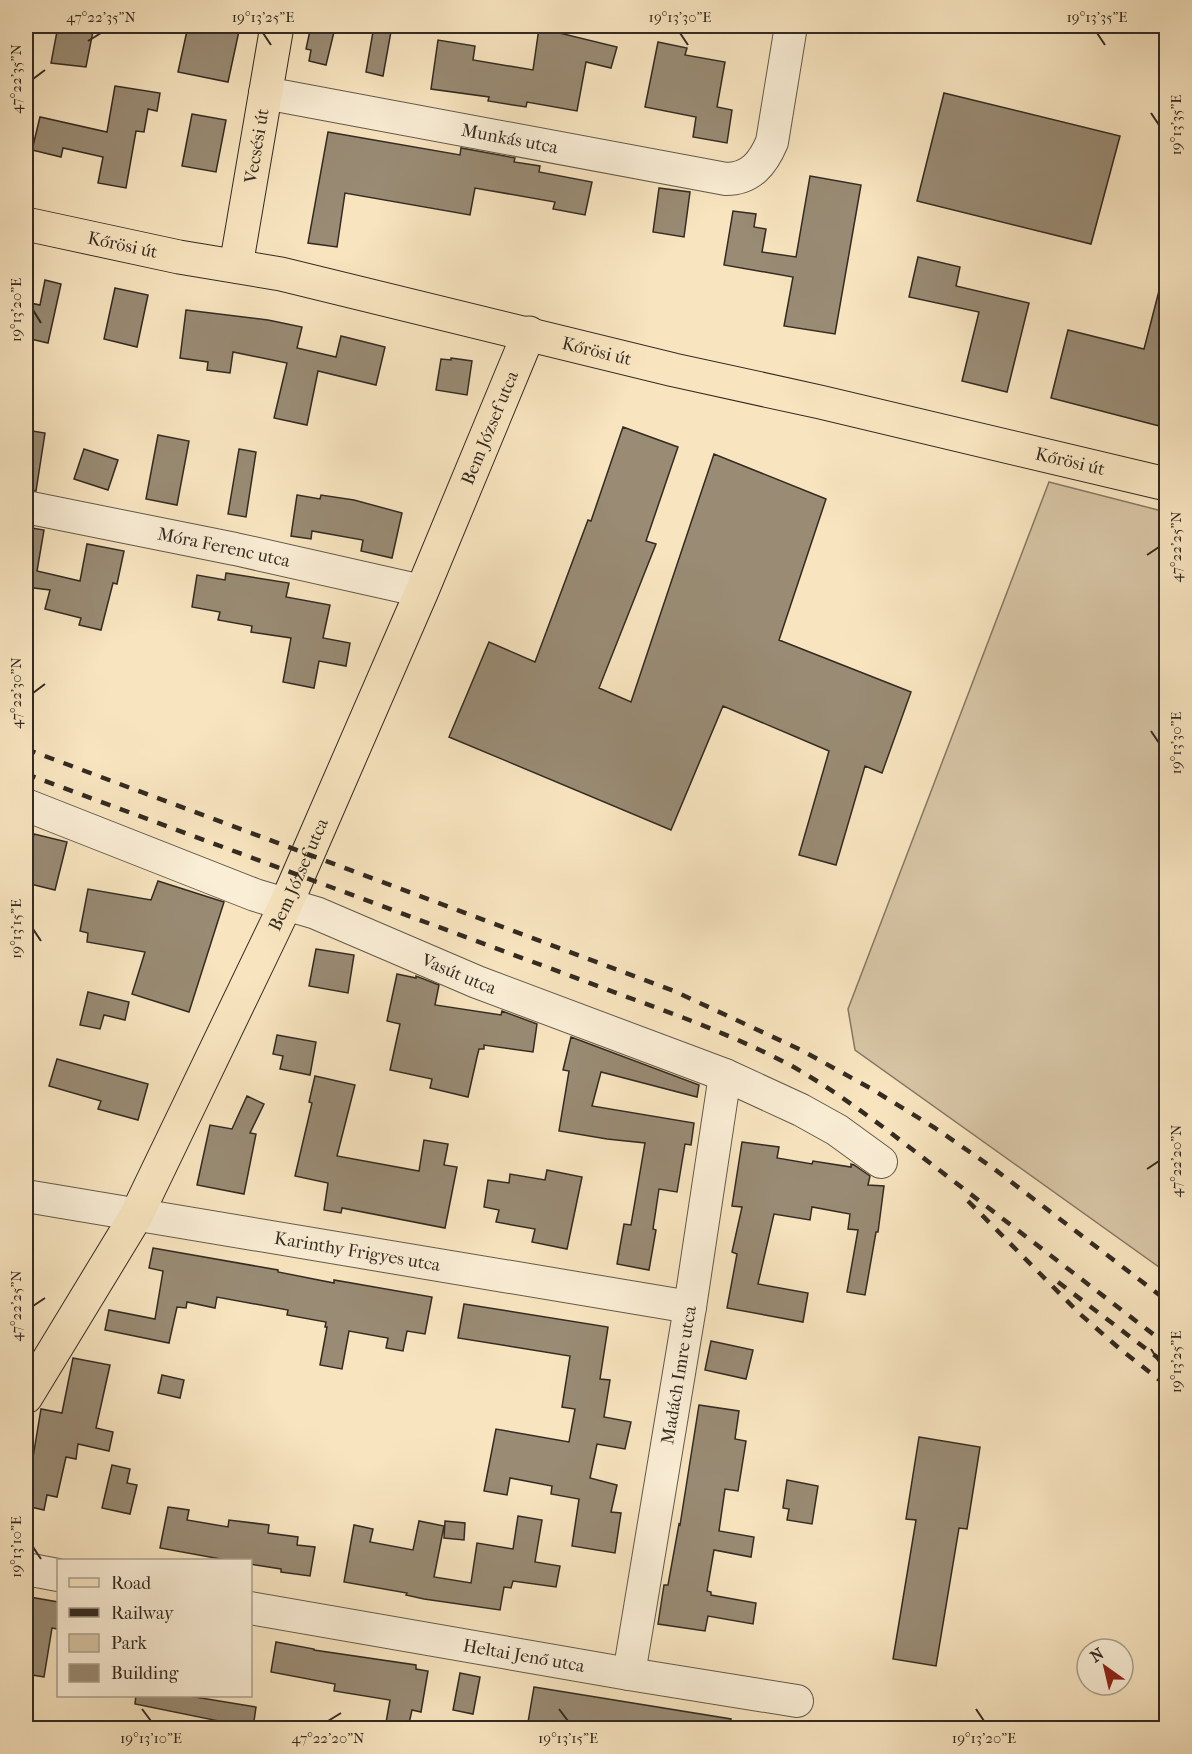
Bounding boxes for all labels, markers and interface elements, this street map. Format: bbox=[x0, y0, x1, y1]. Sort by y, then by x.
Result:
text: 47°22'35"N bbox=[66, 8, 136, 26]
text: 19°13'25"E bbox=[232, 8, 294, 26]
text: 19°13'30"E bbox=[649, 8, 711, 26]
text: 19°13'35"E bbox=[1066, 8, 1128, 26]
text: 47°22'35"N bbox=[7, 44, 25, 114]
text: 19°13'35"E bbox=[1167, 94, 1185, 156]
street label: Vecsési út bbox=[240, 106, 274, 186]
street label: Munkás utca bbox=[460, 120, 560, 159]
street label: Kőrösi út bbox=[86, 228, 160, 263]
text: 19°13'20"E bbox=[7, 278, 25, 342]
street label: Kőrösi út bbox=[560, 333, 634, 370]
street label: Bem József utca bbox=[457, 367, 523, 488]
street label: Kőrösi út bbox=[1033, 443, 1107, 480]
text: 47°22'25"N bbox=[1167, 511, 1185, 583]
street label: Móra Ferenc utca bbox=[156, 524, 293, 572]
text: 47°22'30"N bbox=[7, 657, 25, 729]
text: 19°13'30"E bbox=[1167, 712, 1185, 774]
street label: Bem József utca bbox=[265, 815, 333, 934]
text: 19°13'15"E bbox=[7, 899, 25, 959]
street label: Vasút utca bbox=[417, 949, 499, 999]
text: 47°22'20"N bbox=[1167, 1124, 1185, 1197]
street label: Karinthy Frigyes utca bbox=[273, 1228, 443, 1276]
text: 47°22'25"N bbox=[7, 1270, 25, 1342]
street label: Madách Imre utca bbox=[657, 1304, 701, 1446]
text: 19°13'25"E bbox=[1167, 1331, 1185, 1393]
text: 19°13'10"E bbox=[7, 1516, 25, 1578]
legend bbox=[57, 1559, 252, 1697]
text: Road bbox=[111, 1573, 151, 1594]
text: Railway bbox=[111, 1603, 175, 1624]
text: Park bbox=[111, 1633, 148, 1654]
street label: Heltai Jenő utca bbox=[461, 1635, 587, 1677]
north arrow bbox=[1075, 1637, 1135, 1697]
text: N bbox=[1087, 1643, 1108, 1666]
text: Building bbox=[111, 1663, 179, 1684]
text: 19°13'10"E bbox=[120, 1729, 182, 1747]
text: 47°22'20"N bbox=[292, 1729, 365, 1747]
text: 19°13'15"E bbox=[538, 1729, 598, 1747]
text: 19°13'20"E bbox=[952, 1729, 1016, 1747]

